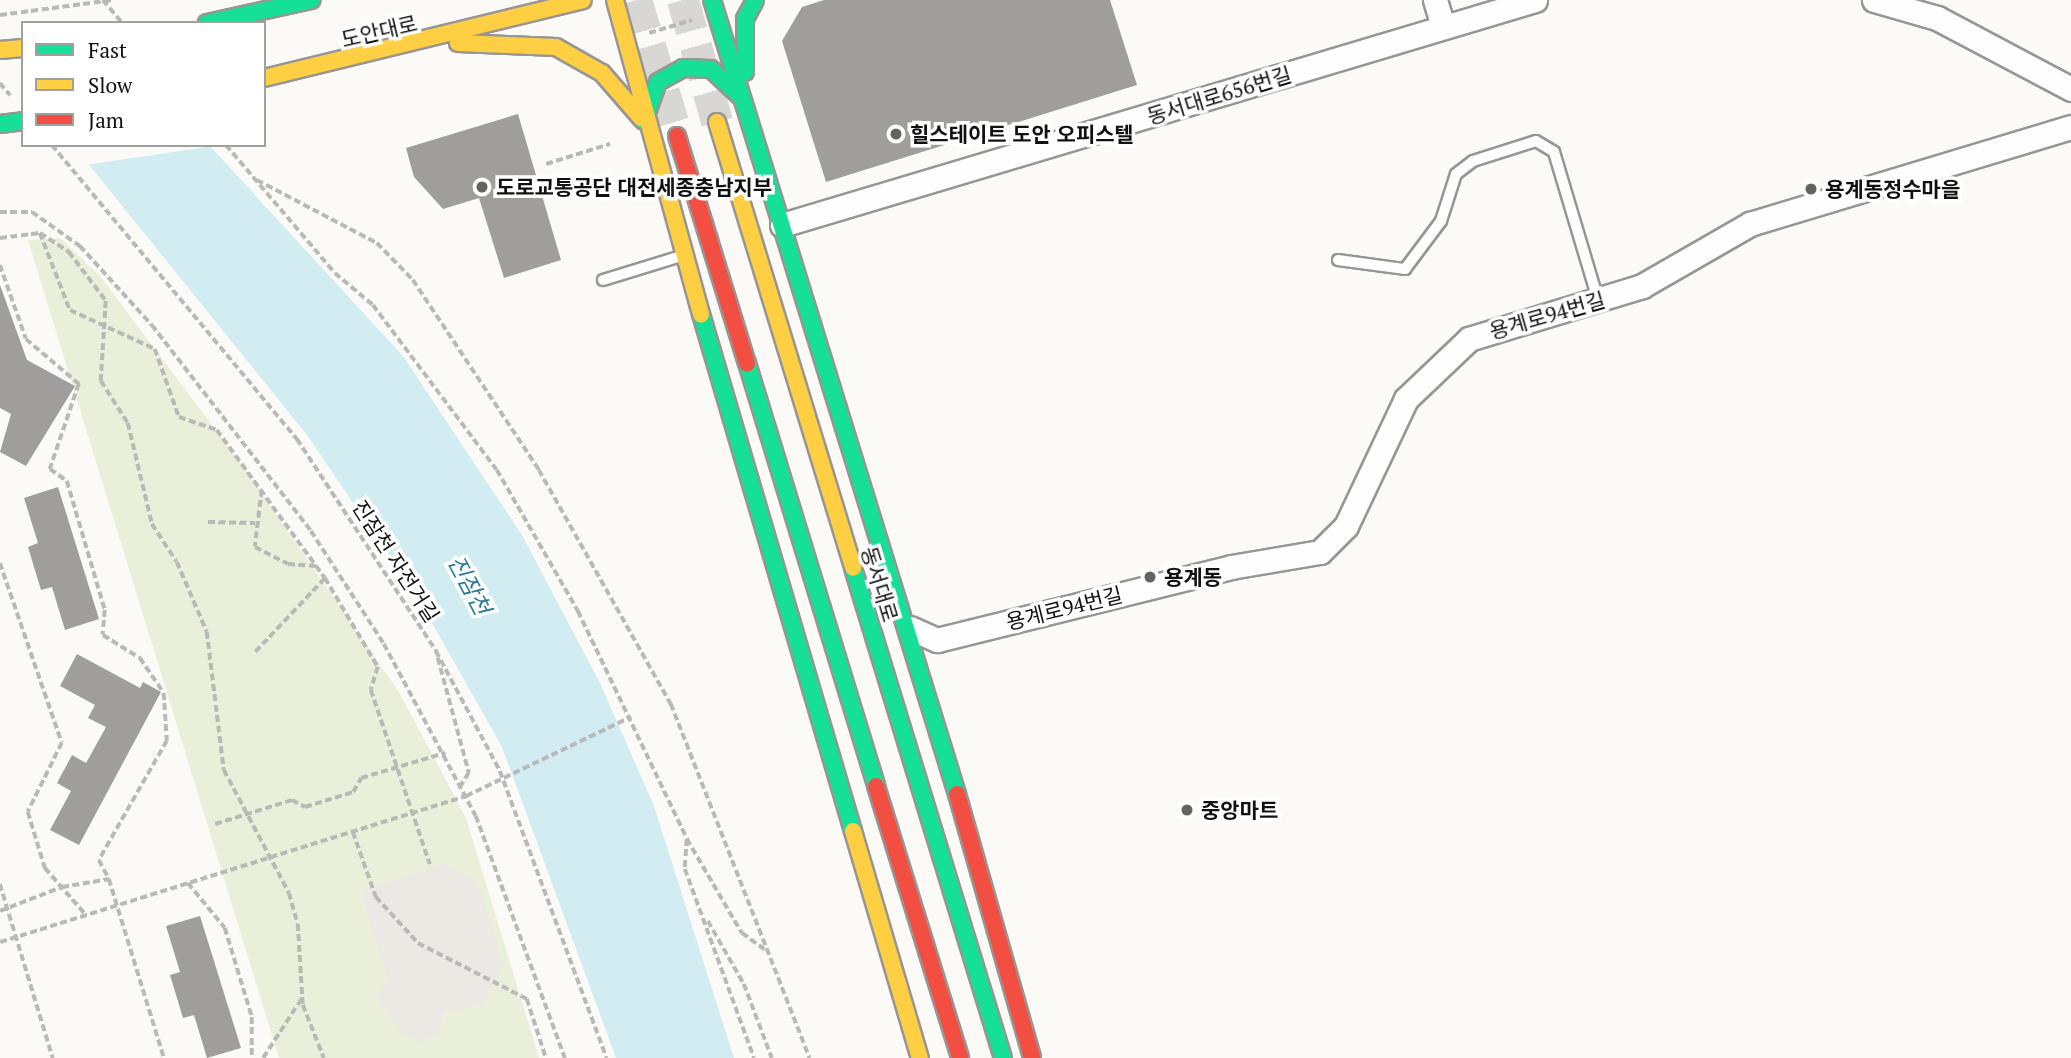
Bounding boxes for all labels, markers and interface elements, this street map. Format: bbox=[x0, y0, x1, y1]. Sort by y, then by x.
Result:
street label: 도안대로 bbox=[339, 10, 419, 52]
legend bbox=[21, 21, 266, 147]
text: Fast bbox=[88, 36, 127, 64]
street label: 동서대로656번길 bbox=[1144, 61, 1294, 129]
text: Slow bbox=[88, 71, 132, 99]
text: Jam bbox=[88, 106, 124, 134]
place label: 힐스테이트 도안 오피스텔 bbox=[910, 121, 1134, 147]
marker: 힐스테이트 도안 오피스텔 bbox=[888, 126, 904, 142]
place label: 도로교통공단 대전세종충남지부 bbox=[496, 174, 772, 200]
place label: 용계동정수마을 bbox=[1825, 176, 1960, 202]
marker: 도로교통공단 대전세종충남지부 bbox=[474, 179, 490, 195]
marker: 용계동정수마을 bbox=[1803, 181, 1819, 197]
street label: 용계로94번길 bbox=[1486, 286, 1608, 344]
street label: 진잠천 자전거길 bbox=[347, 495, 445, 627]
street label: 동서대로 bbox=[857, 543, 903, 625]
water label: 진잠천 bbox=[442, 550, 496, 620]
place label: 용계동 bbox=[1164, 564, 1222, 590]
marker: 용계동 bbox=[1142, 569, 1158, 585]
street label: 용계로94번길 bbox=[1003, 581, 1125, 635]
place label: 중앙마트 bbox=[1201, 797, 1278, 823]
marker: 중앙마트 bbox=[1179, 802, 1195, 818]

